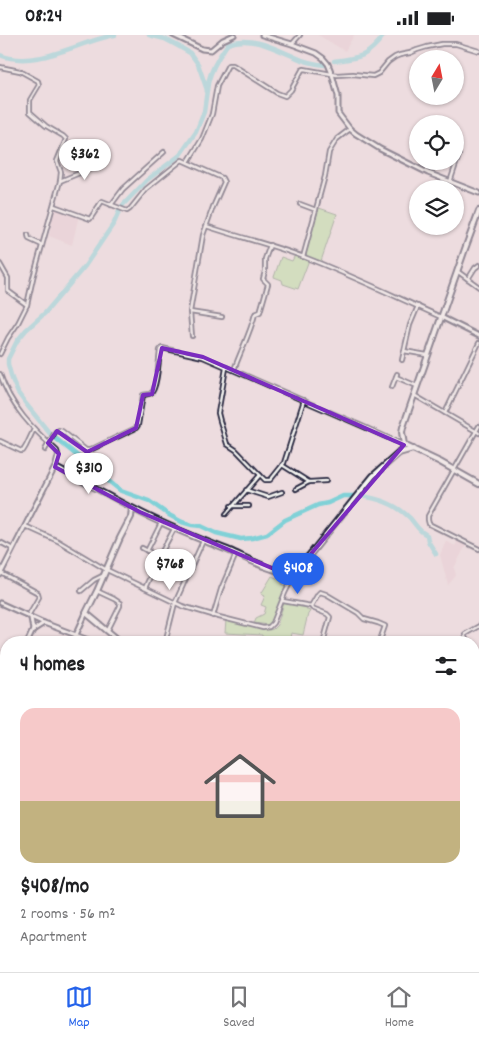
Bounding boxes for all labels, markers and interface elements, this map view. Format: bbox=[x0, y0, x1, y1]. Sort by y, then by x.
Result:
text: 08:24 bbox=[25, 4, 62, 31]
north arrow bbox=[409, 50, 464, 105]
map controls bbox=[409, 50, 464, 235]
button: locate bbox=[409, 115, 464, 170]
pin: $362 bbox=[55, 139, 115, 181]
text: $362 bbox=[70, 143, 100, 166]
button: layers bbox=[409, 180, 464, 235]
pin: $310 bbox=[59, 453, 119, 495]
text: $310 bbox=[75, 457, 103, 480]
pin: $768 bbox=[140, 549, 200, 591]
text: $768 bbox=[156, 553, 184, 576]
pin: $408 bbox=[268, 553, 328, 595]
text: $408 bbox=[283, 557, 313, 580]
text: 4 homes bbox=[20, 651, 85, 681]
icon: filters bbox=[432, 652, 460, 680]
icon: home bbox=[195, 741, 285, 831]
text: $408/mo bbox=[20, 873, 89, 903]
text: 2 rooms · 56 m² bbox=[20, 903, 115, 926]
text: Apartment bbox=[20, 926, 87, 949]
tab: Map bbox=[65, 983, 93, 1033]
tab: Saved bbox=[223, 983, 255, 1033]
tab: Home bbox=[385, 983, 414, 1033]

